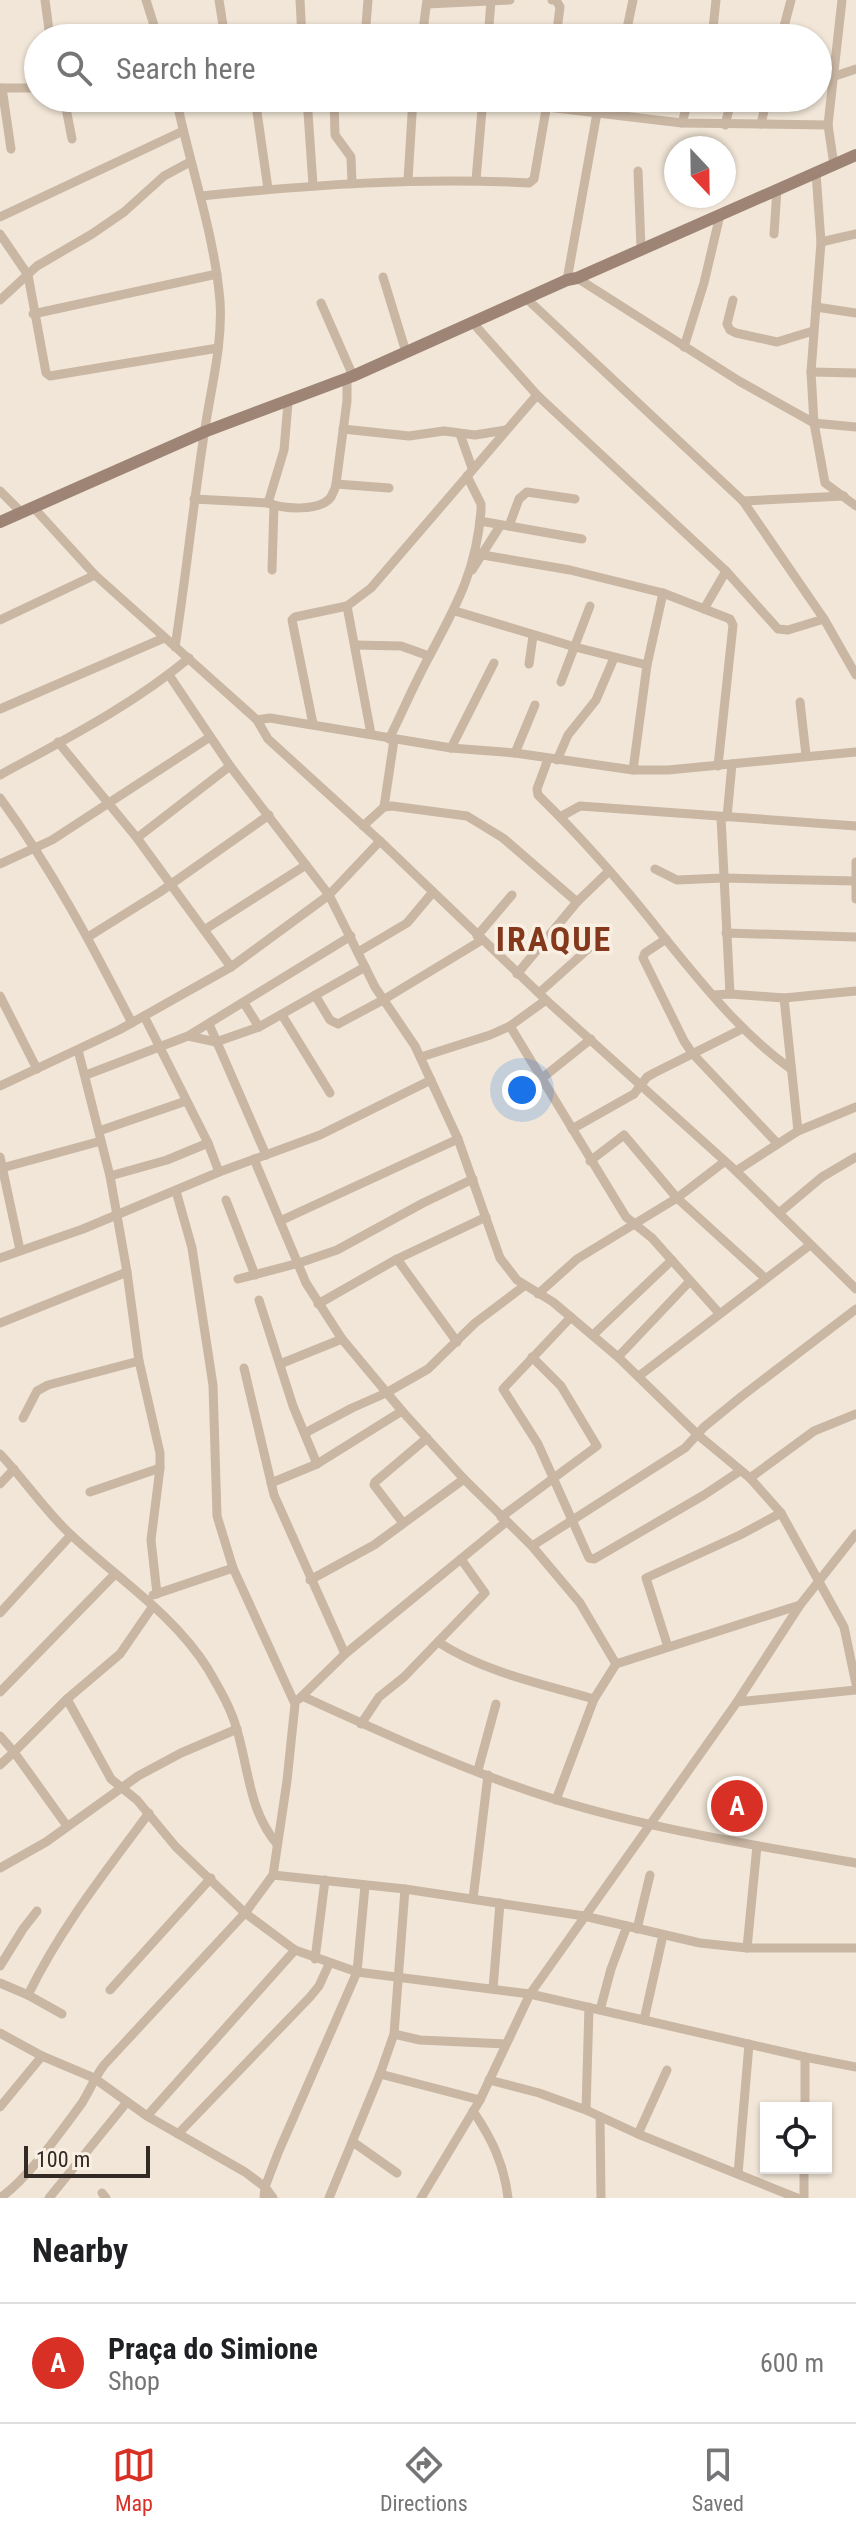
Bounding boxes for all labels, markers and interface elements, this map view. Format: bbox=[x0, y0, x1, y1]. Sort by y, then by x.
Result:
search box bbox=[24, 24, 832, 112]
icon: search bbox=[52, 46, 96, 90]
text: Search here bbox=[116, 51, 256, 86]
north arrow bbox=[664, 136, 736, 208]
district label: IRAQUE bbox=[496, 919, 612, 959]
your location bbox=[502, 1070, 542, 1110]
pin: A bbox=[711, 1776, 763, 1836]
map controls bbox=[760, 2102, 832, 2174]
button: locate bbox=[760, 2102, 832, 2174]
scale bar bbox=[24, 2142, 150, 2178]
text: 100 m bbox=[36, 2147, 90, 2172]
text: Nearby bbox=[32, 2230, 128, 2270]
text: Praça do Simione bbox=[108, 2331, 318, 2366]
text: A bbox=[50, 2348, 66, 2378]
text: 600 m bbox=[760, 2348, 824, 2378]
text: Shop bbox=[108, 2366, 160, 2396]
tab: Map bbox=[112, 2443, 156, 2516]
tab: Directions bbox=[380, 2443, 468, 2516]
tab: Saved bbox=[692, 2443, 744, 2516]

